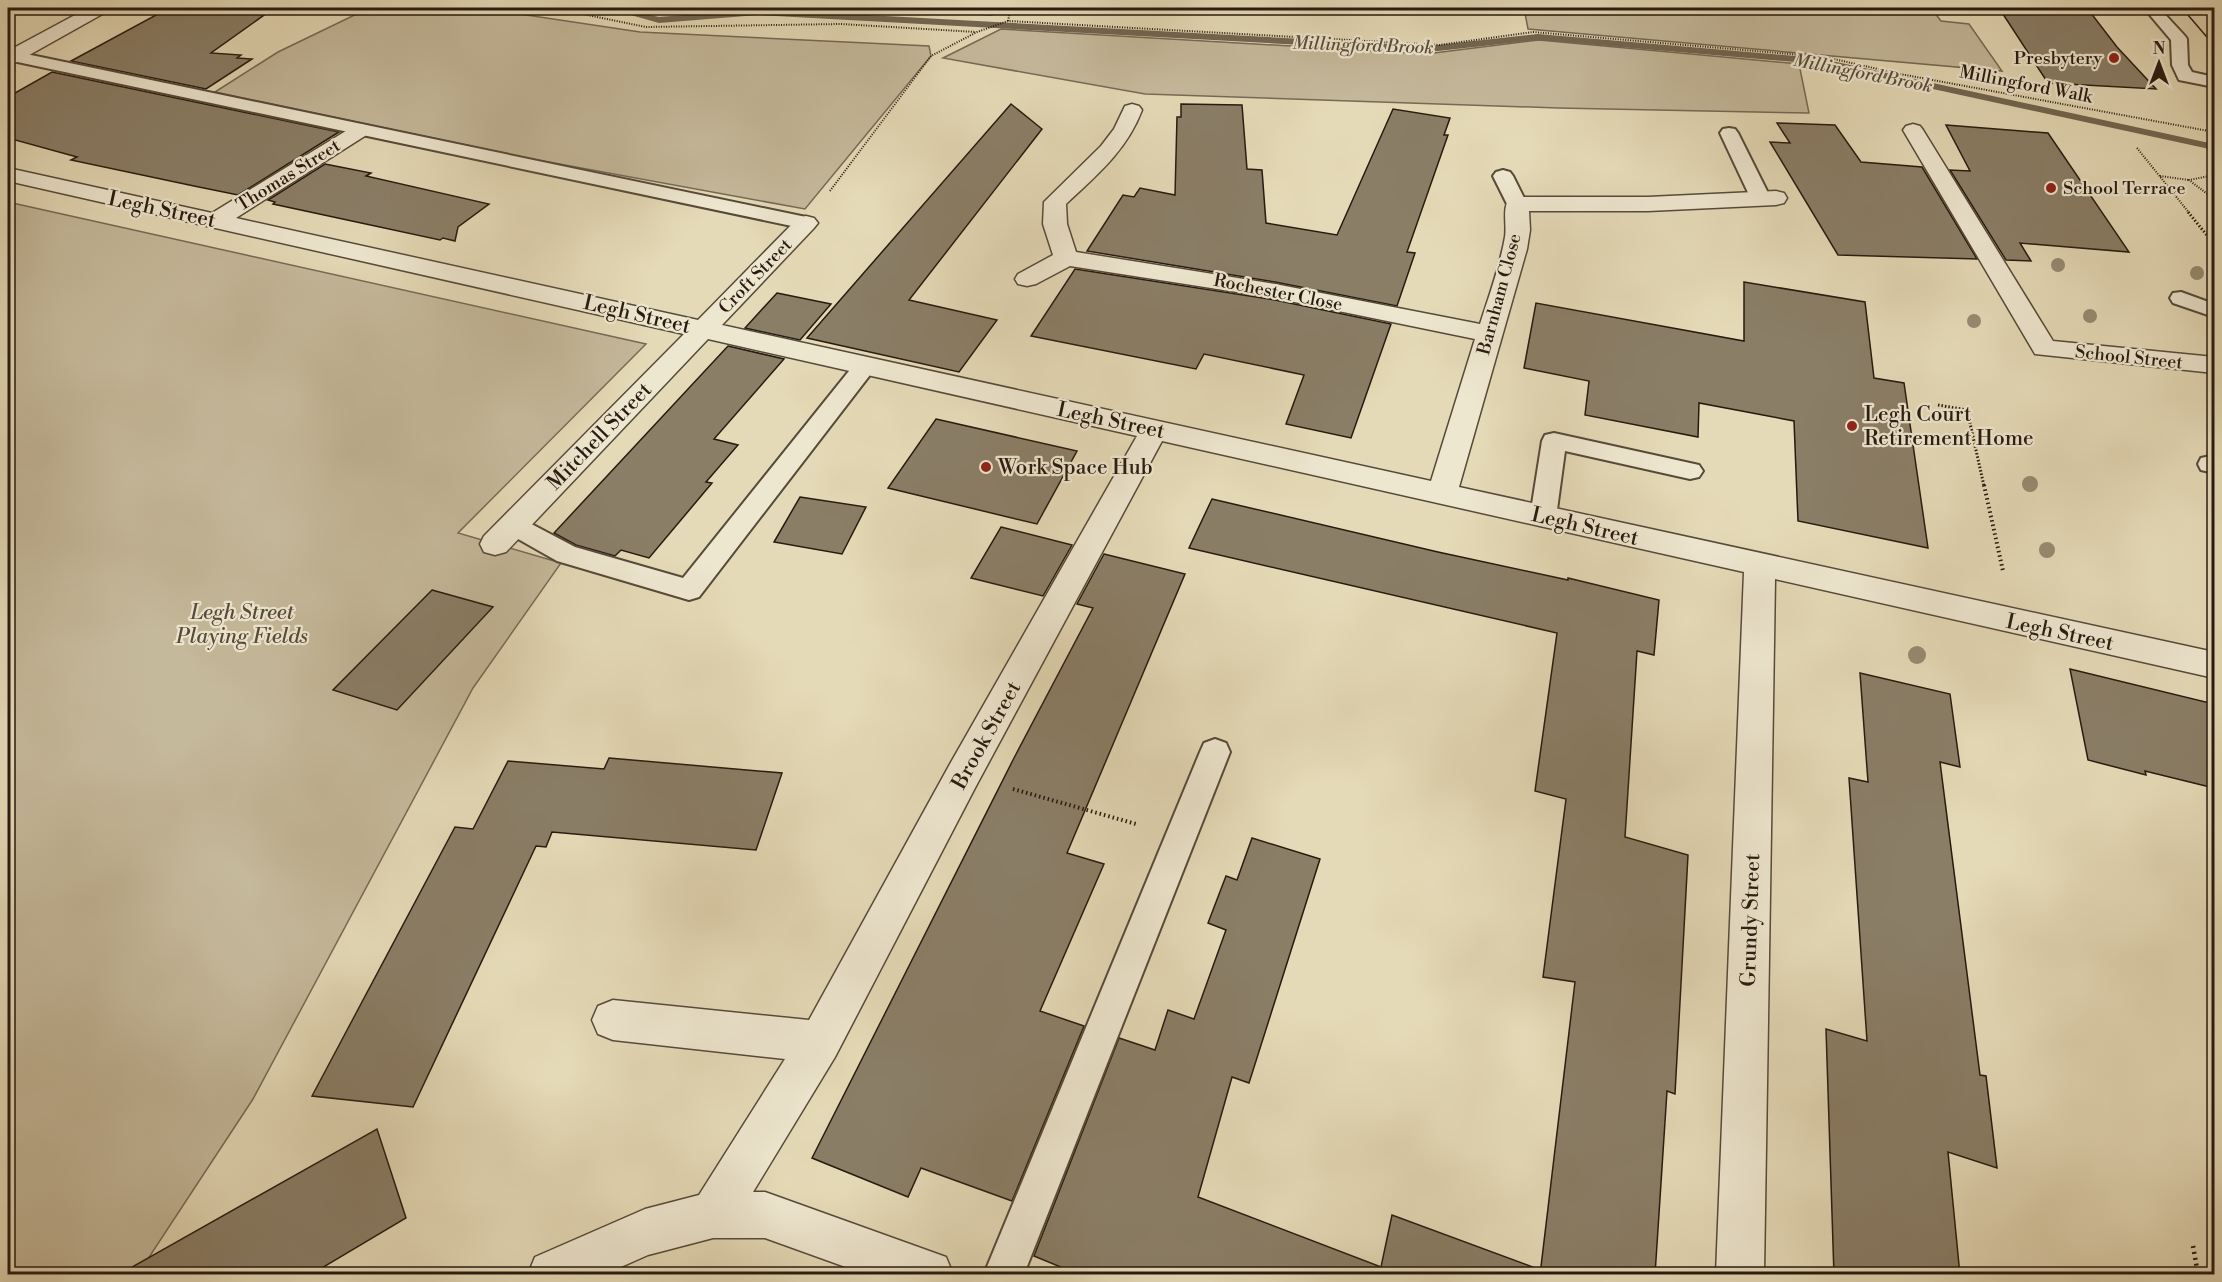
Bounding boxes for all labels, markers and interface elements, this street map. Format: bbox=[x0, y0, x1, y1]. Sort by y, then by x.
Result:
water label: Millingford Brook bbox=[1292, 32, 1434, 59]
north arrow bbox=[2129, 33, 2189, 93]
text: N bbox=[2153, 39, 2166, 59]
place label: Presbytery bbox=[2014, 47, 2102, 70]
water label: Millingford Brook bbox=[1791, 49, 1934, 98]
marker: Presbytery bbox=[2107, 51, 2121, 65]
street label: Millingford Walk bbox=[1957, 60, 2096, 109]
street label: Thomas Street bbox=[232, 134, 345, 217]
place label: School Terrace bbox=[2063, 177, 2186, 200]
marker: School Terrace bbox=[2044, 181, 2058, 195]
street label: Legh Street bbox=[106, 186, 218, 234]
street label: Barnham Close bbox=[1472, 231, 1527, 358]
street label: Croft Street bbox=[714, 233, 797, 319]
street label: Rochester Close bbox=[1212, 269, 1344, 316]
street label: Legh Street bbox=[581, 290, 693, 340]
street label: School Street bbox=[2074, 340, 2185, 375]
street label: Mitchell Street bbox=[542, 377, 658, 496]
street label: Legh Street bbox=[1055, 397, 1167, 445]
place label: Legh Court Retirement Home bbox=[1864, 402, 2034, 452]
marker: Legh Court Retirement Home bbox=[1845, 419, 1859, 433]
place label: Work Space Hub bbox=[997, 455, 1153, 481]
marker: Work Space Hub bbox=[979, 460, 993, 474]
street label: Legh Street bbox=[1529, 502, 1641, 552]
park label: Legh Street Playing Fields bbox=[175, 600, 308, 650]
street label: Legh Street bbox=[2004, 609, 2116, 657]
street label: Brook Street bbox=[946, 676, 1027, 795]
street label: Grundy Street bbox=[1736, 852, 1766, 987]

